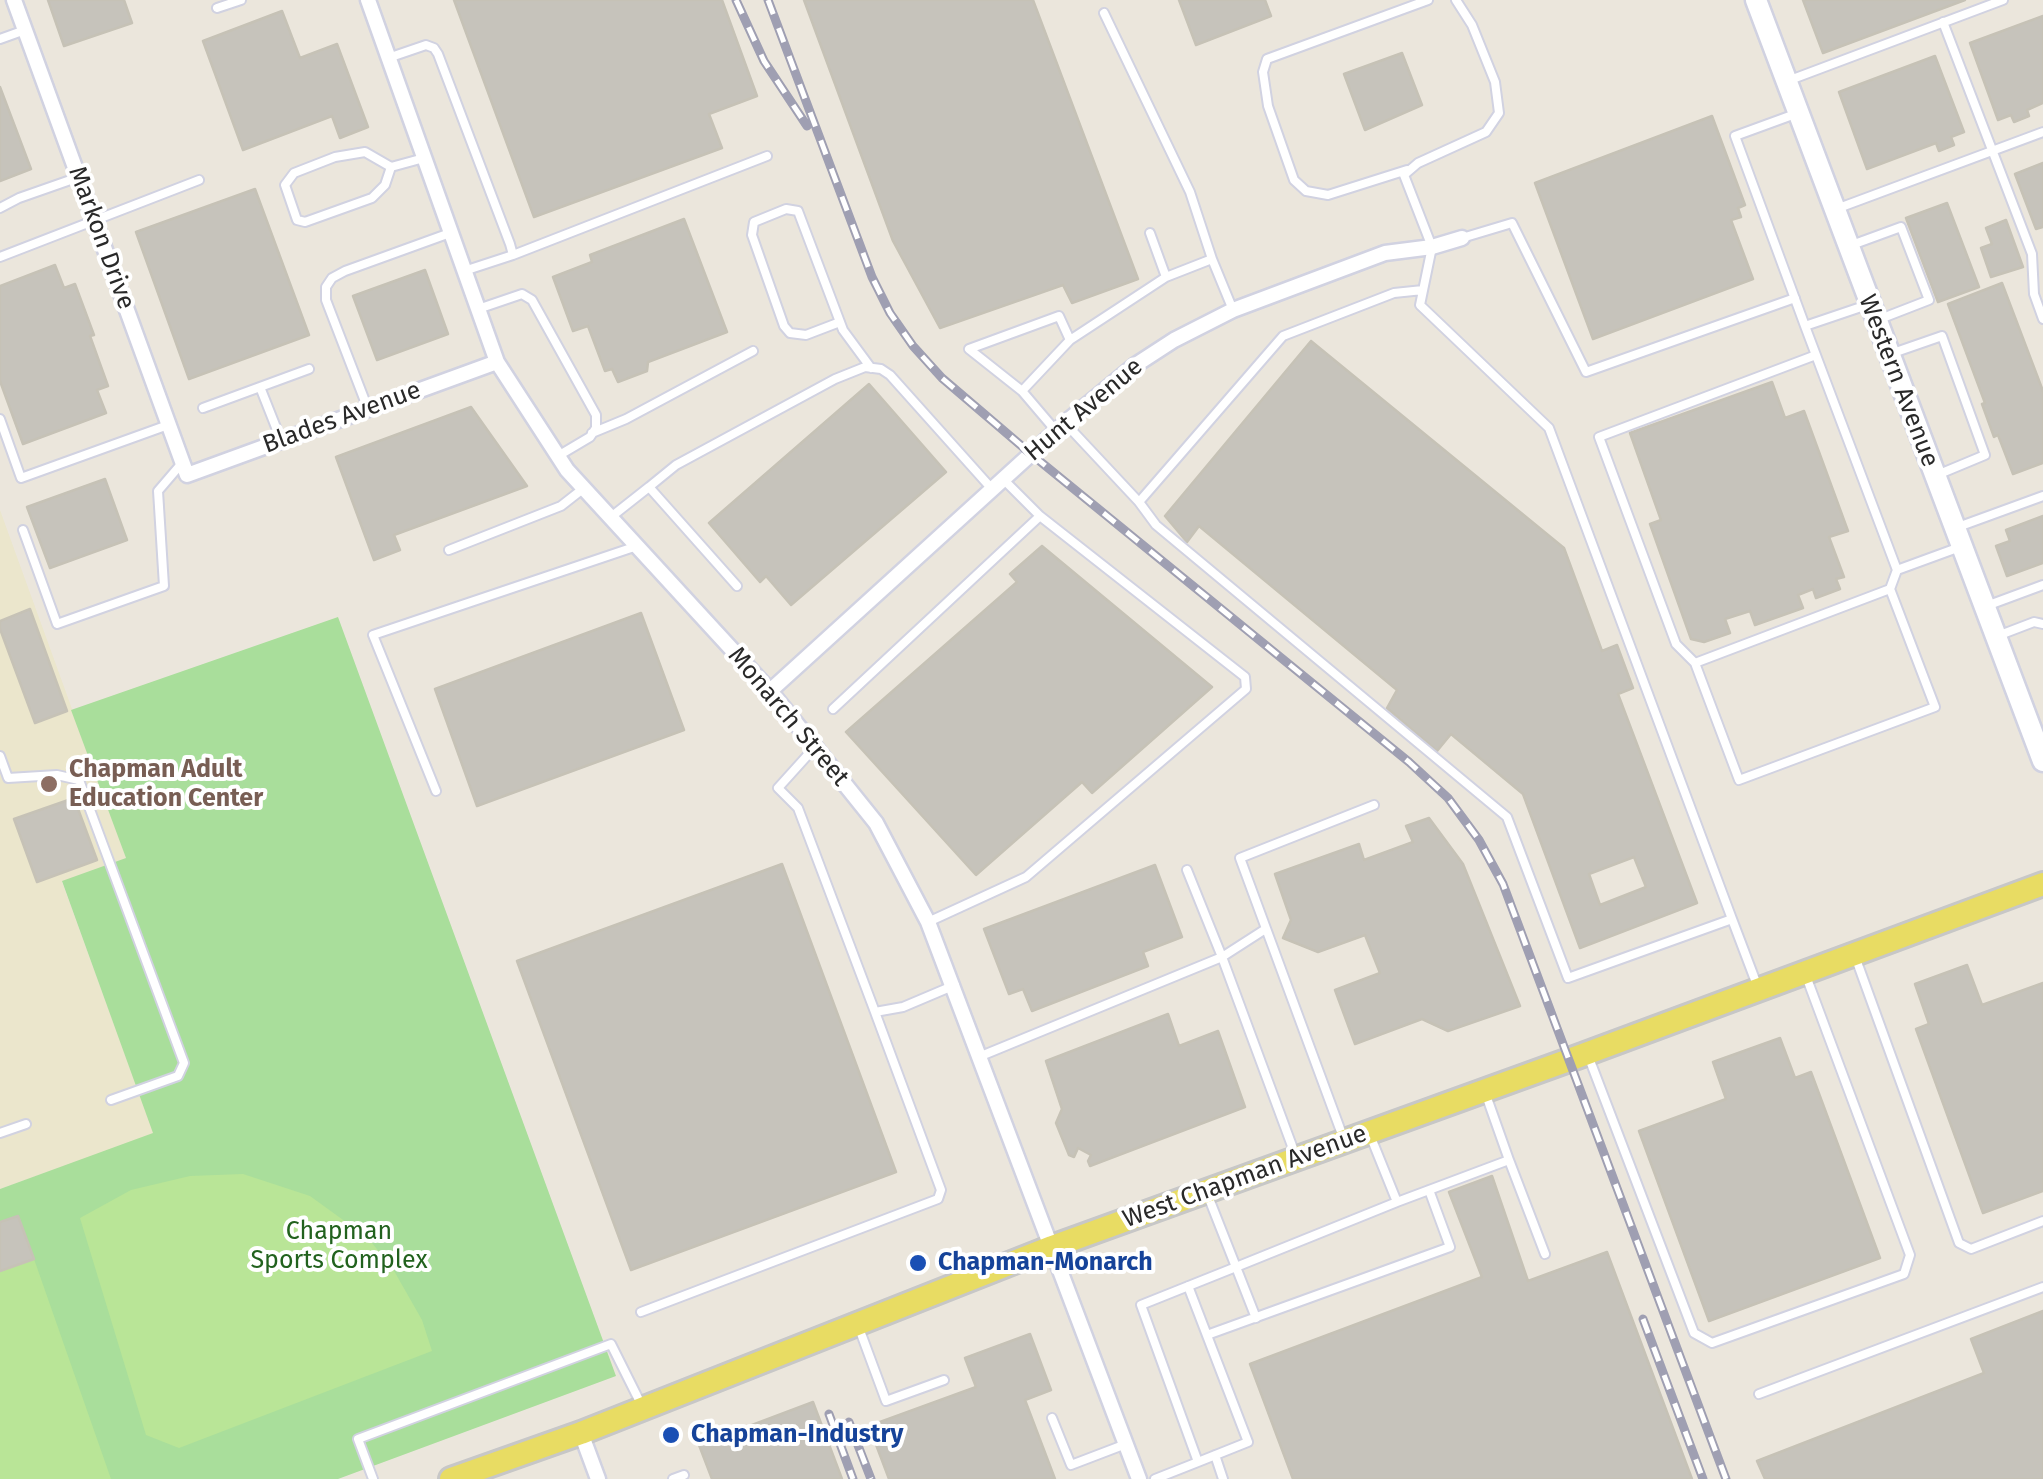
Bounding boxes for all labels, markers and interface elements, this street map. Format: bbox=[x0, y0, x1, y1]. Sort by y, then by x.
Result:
street label: Markon Drive bbox=[61, 162, 141, 314]
street label: Western Avenue bbox=[1851, 291, 1945, 471]
street label: Hunt Avenue bbox=[1019, 352, 1149, 468]
street label: Blades Avenue bbox=[259, 376, 425, 460]
street label: Monarch Street bbox=[721, 641, 855, 793]
place label: Chapman Adult Education Center bbox=[69, 755, 263, 814]
marker: Chapman Adult Education Center bbox=[38, 773, 60, 795]
street label: West Chapman Avenue bbox=[1119, 1119, 1371, 1235]
park label: Chapman Sports Complex bbox=[250, 1217, 428, 1276]
place label: Chapman-Monarch bbox=[938, 1248, 1153, 1278]
marker: Chapman-Monarch bbox=[907, 1252, 929, 1274]
place label: Chapman-Industry bbox=[691, 1420, 903, 1450]
marker: Chapman-Industry bbox=[660, 1424, 682, 1446]

